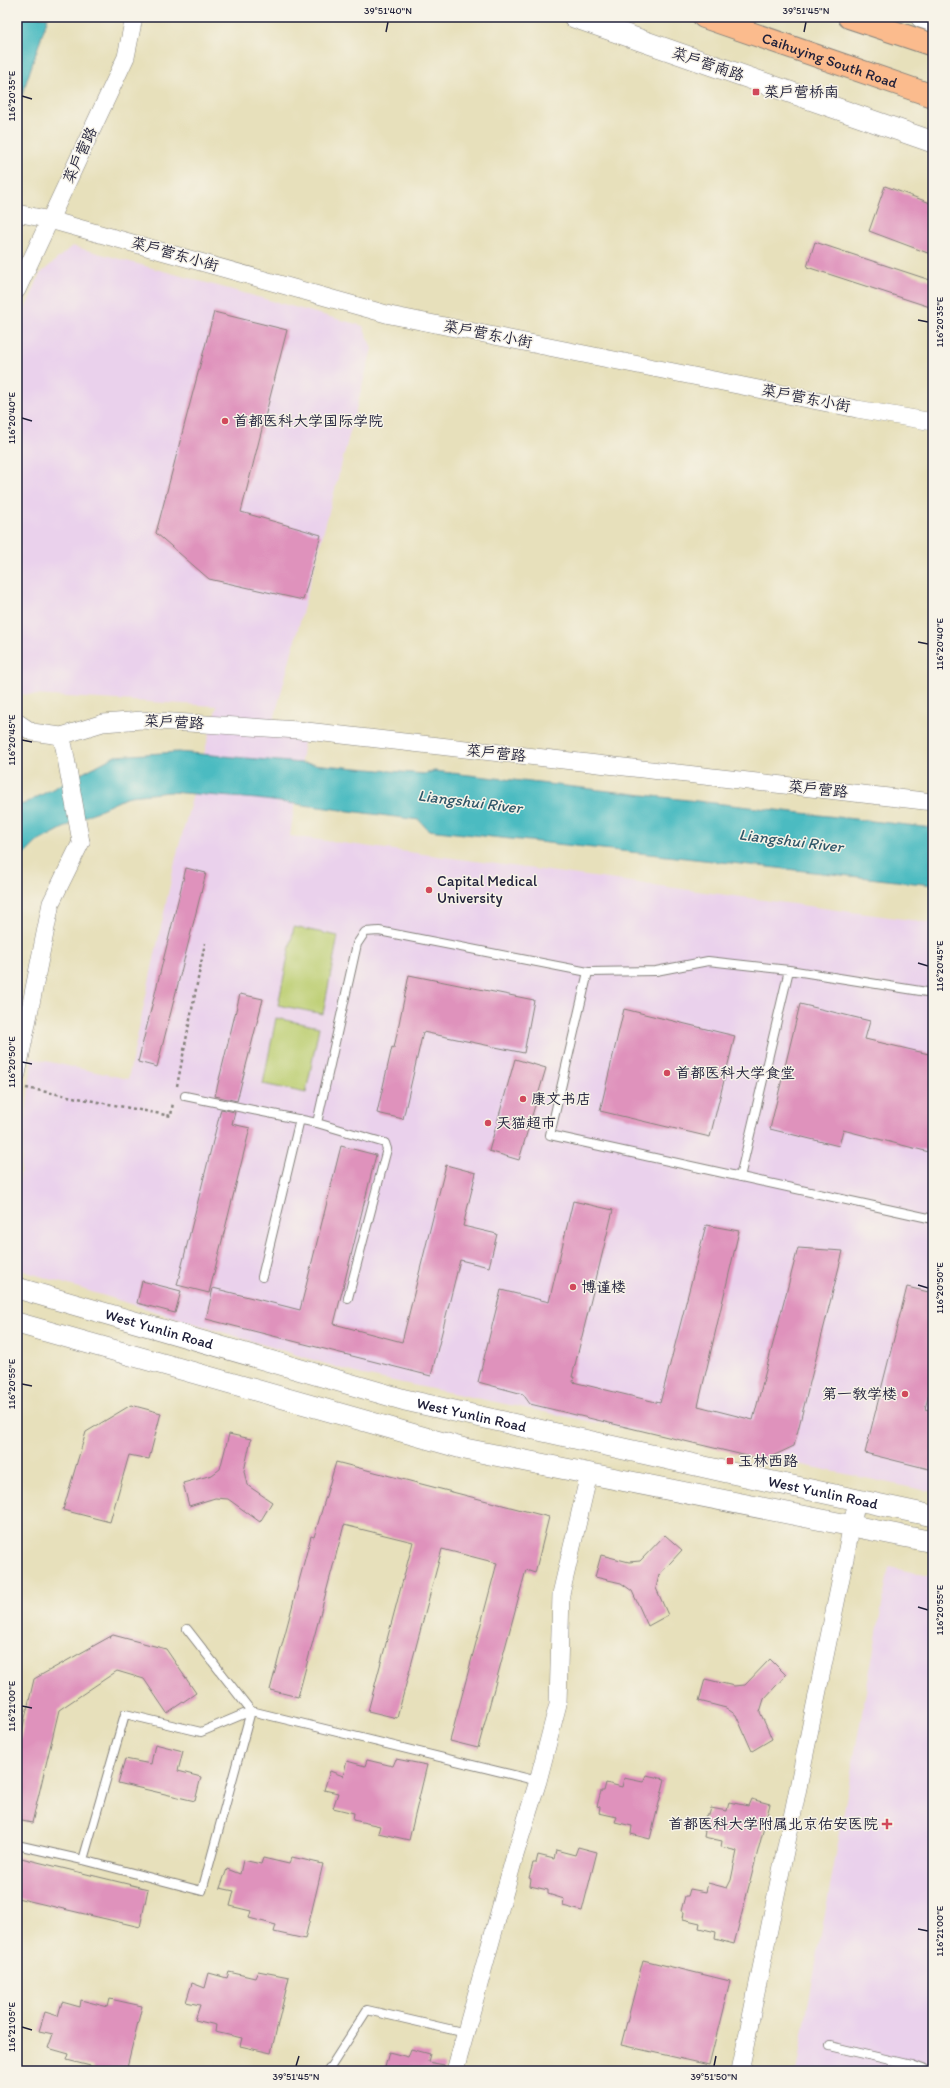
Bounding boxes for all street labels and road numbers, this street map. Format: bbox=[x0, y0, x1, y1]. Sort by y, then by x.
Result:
street label: Caihuying South Road bbox=[760, 29, 901, 92]
street label: 菜户营南路 bbox=[670, 43, 746, 85]
street label: 菜户营路 bbox=[59, 124, 101, 186]
street label: 菜户营东小街 bbox=[129, 233, 221, 275]
street label: 菜户营东小街 bbox=[442, 317, 534, 351]
street label: 菜户营东小街 bbox=[760, 381, 852, 415]
street label: 菜户营路 bbox=[144, 711, 204, 733]
street label: 菜户营路 bbox=[465, 741, 527, 765]
street label: 菜户营路 bbox=[787, 777, 849, 801]
street label: West Yunlin Road bbox=[103, 1305, 216, 1353]
street label: West Yunlin Road bbox=[415, 1394, 528, 1436]
street label: West Yunlin Road bbox=[766, 1472, 880, 1513]

